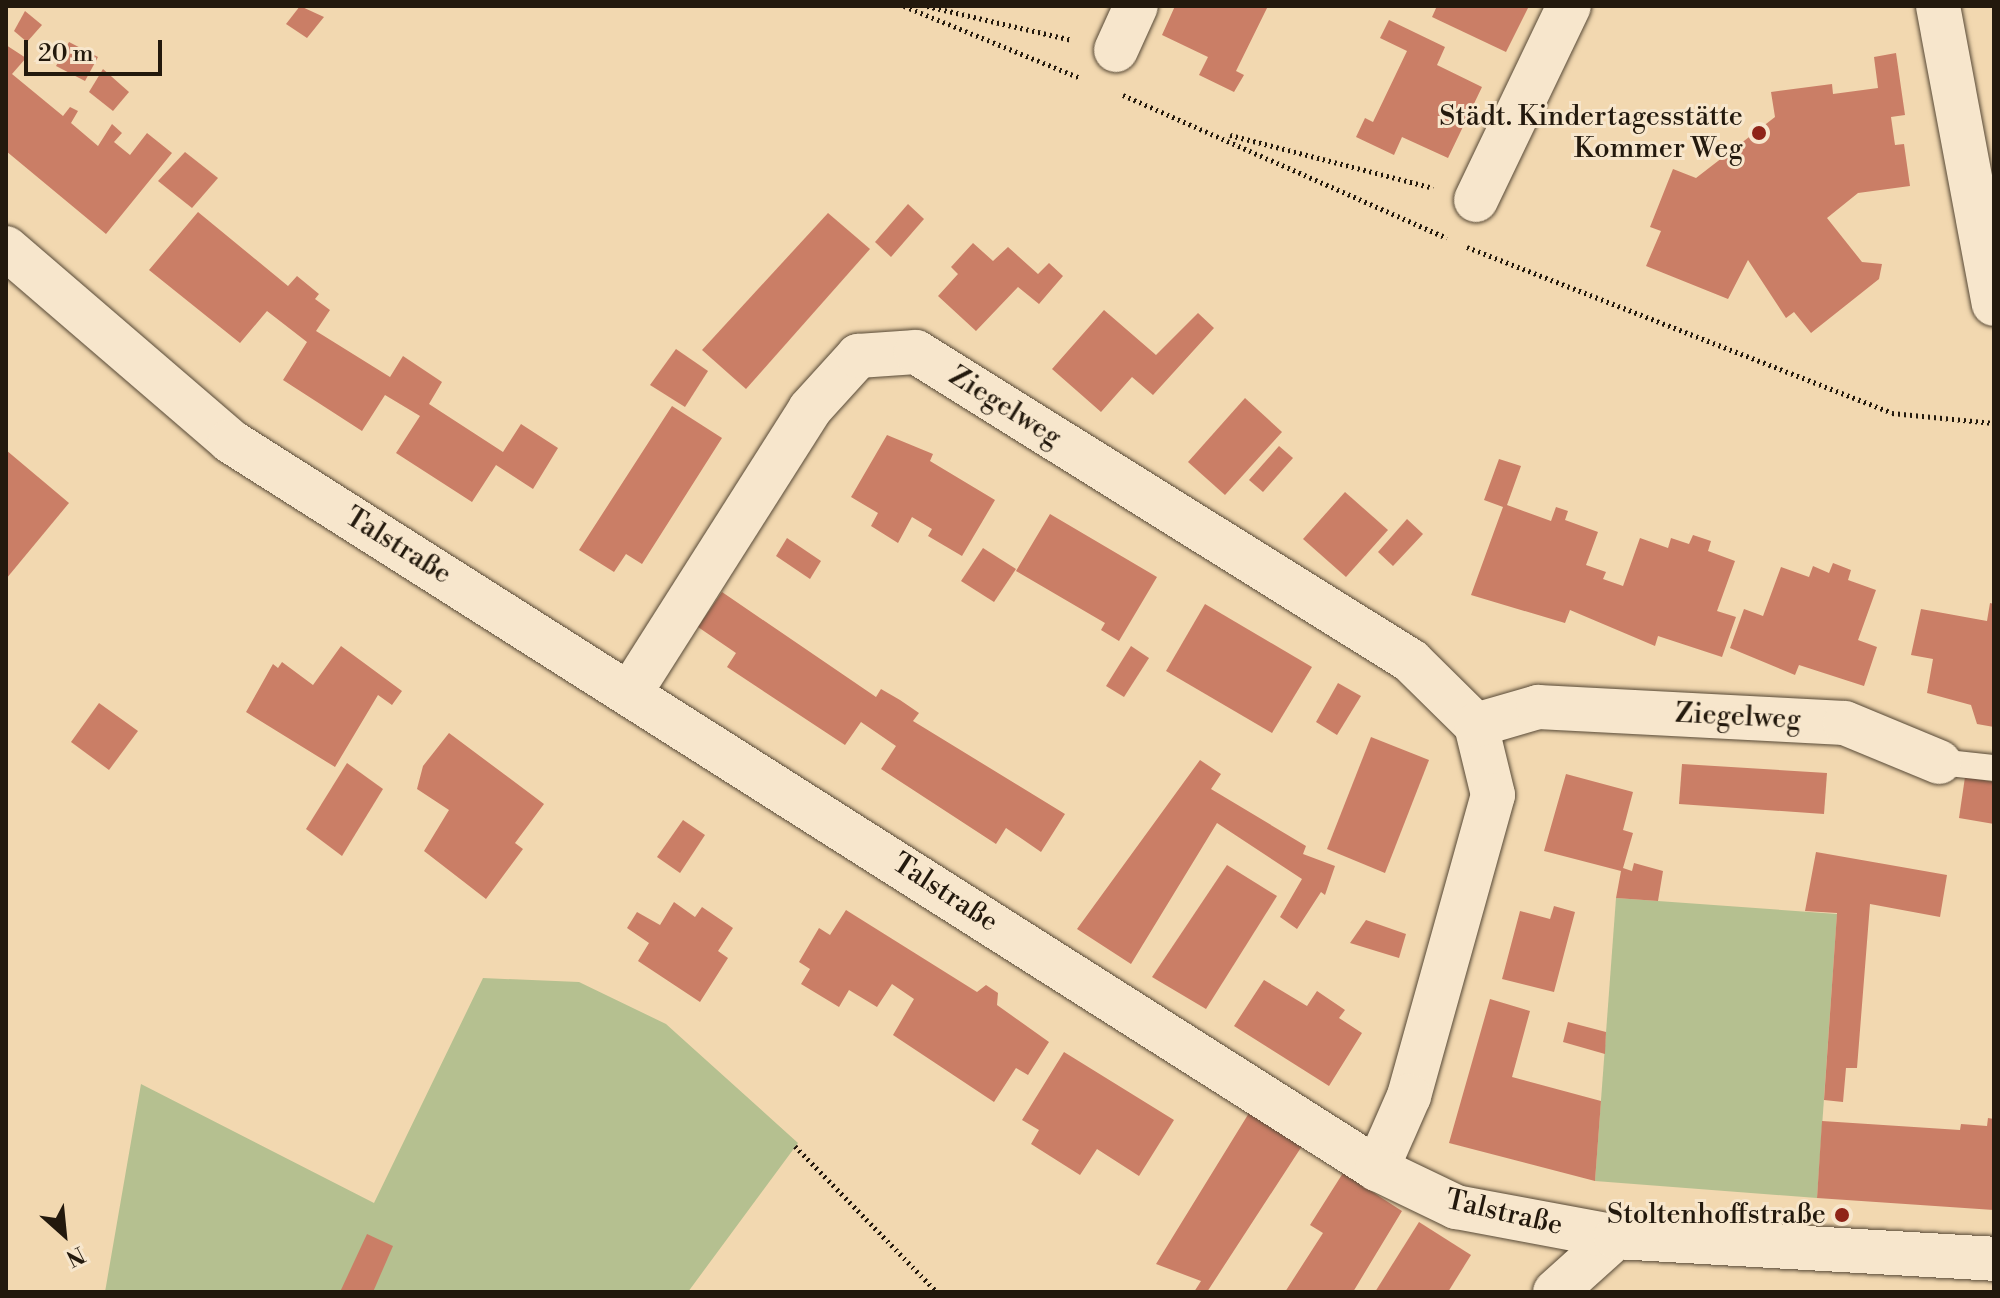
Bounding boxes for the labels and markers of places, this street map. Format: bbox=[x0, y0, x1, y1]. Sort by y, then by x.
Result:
place label: Städt. Kindertagesstätte Kommer Weg bbox=[1439, 100, 1743, 166]
marker: Städt. Kindertagesstätte Kommer Weg bbox=[1750, 124, 1768, 142]
place label: Stoltenhoffstraße bbox=[1607, 1198, 1826, 1232]
marker: Stoltenhoffstraße bbox=[1833, 1206, 1851, 1224]

